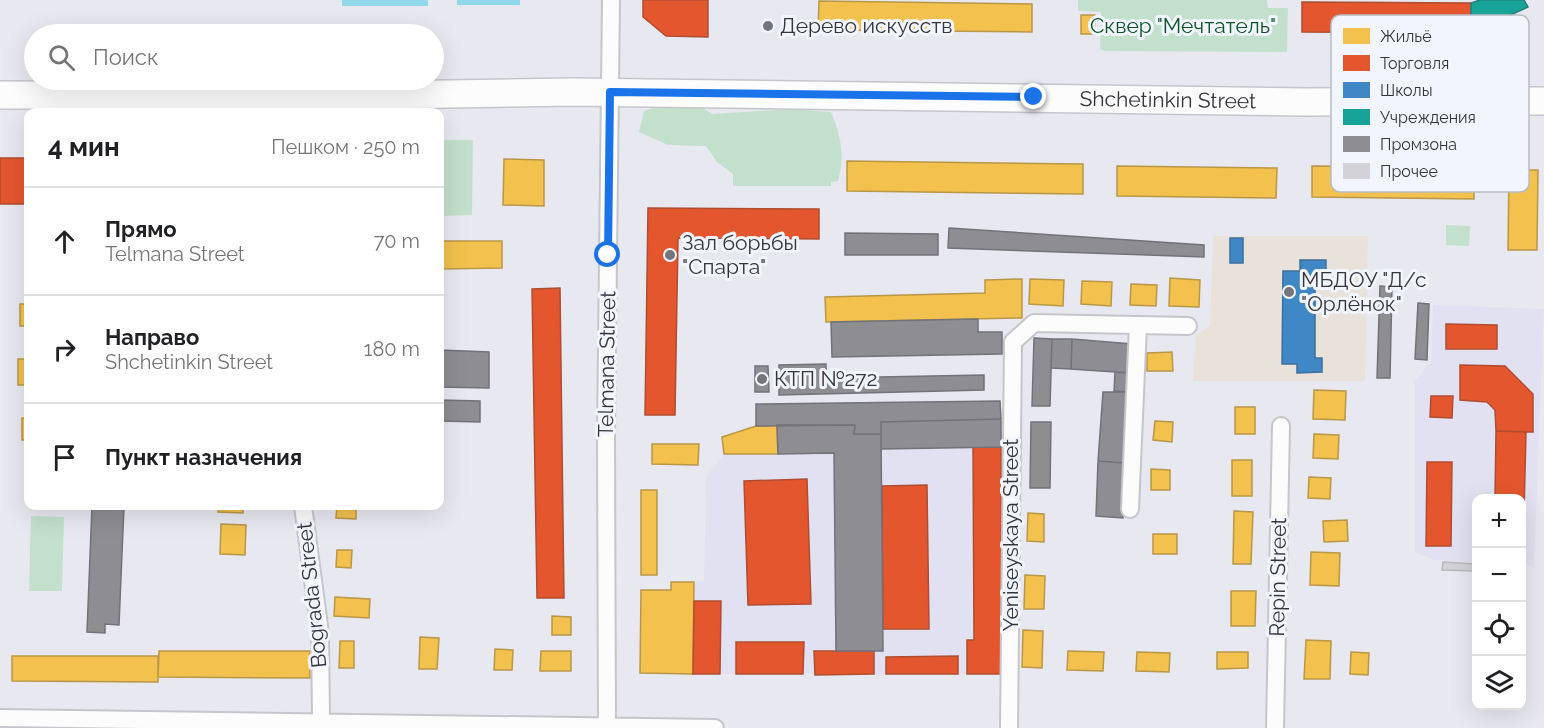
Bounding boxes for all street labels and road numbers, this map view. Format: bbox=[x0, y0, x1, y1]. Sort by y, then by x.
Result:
street label: Shchetinkin Street bbox=[1080, 86, 1256, 113]
street label: Telmana Street bbox=[593, 291, 620, 437]
street label: Yeniseyskaya Street bbox=[998, 439, 1023, 631]
street label: Repin Street bbox=[1264, 517, 1291, 637]
street label: Bograda Street bbox=[291, 521, 332, 669]

